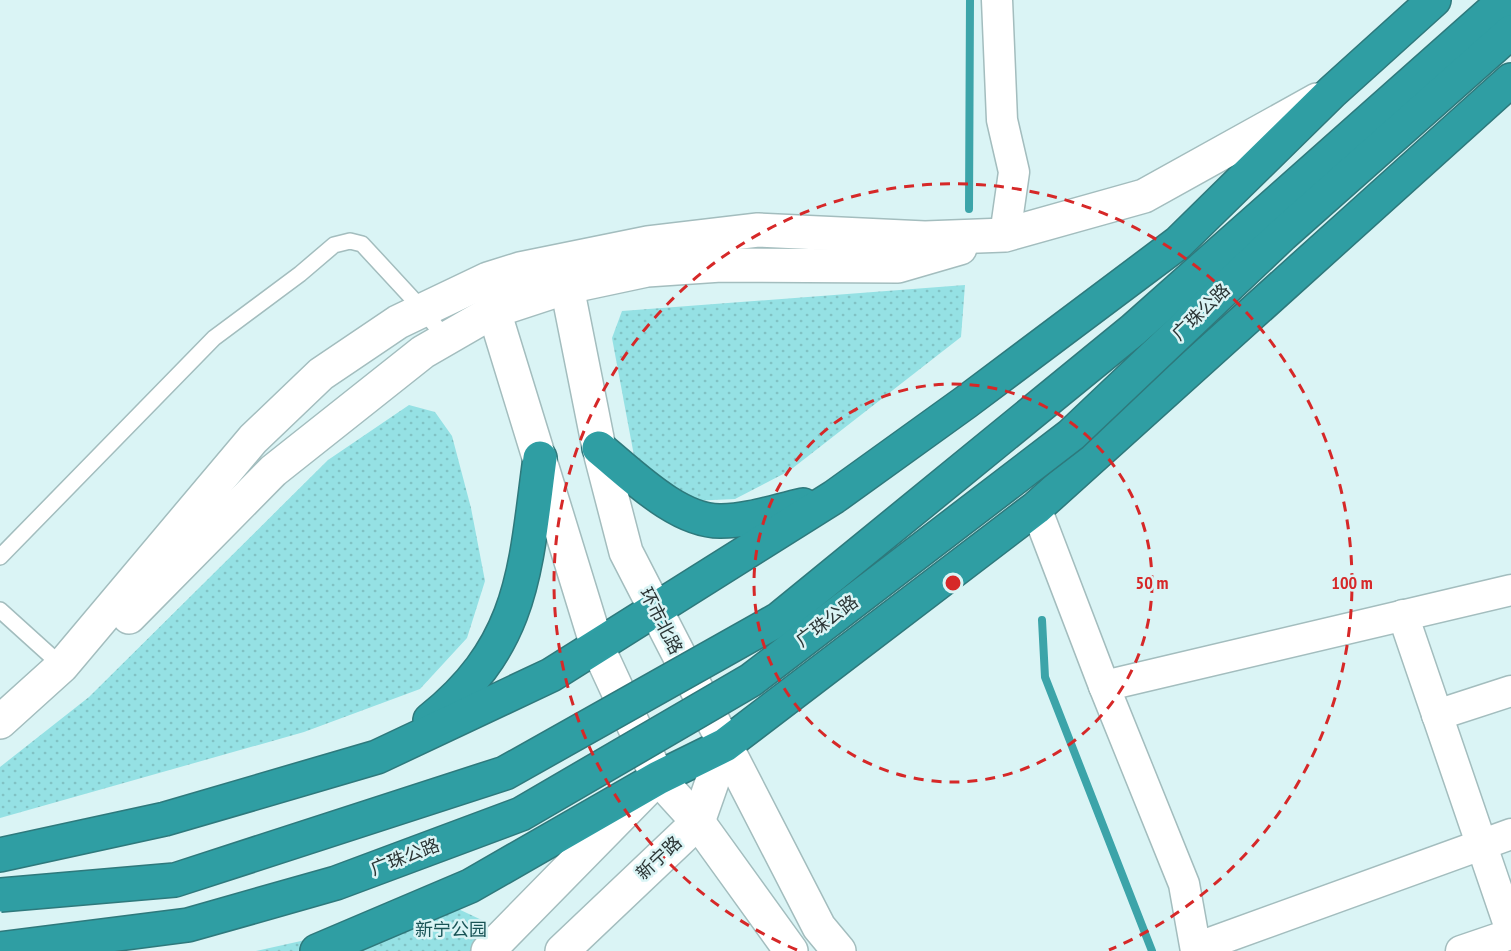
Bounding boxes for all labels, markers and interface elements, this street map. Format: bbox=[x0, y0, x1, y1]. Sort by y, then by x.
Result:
street label: 广珠公路 bbox=[1167, 278, 1235, 345]
text: 50 m bbox=[1136, 571, 1168, 594]
text: 100 m bbox=[1331, 571, 1373, 594]
centre of rings bbox=[943, 573, 963, 593]
street label: 环市北路 bbox=[635, 583, 688, 658]
street label: 广珠公路 bbox=[791, 590, 862, 651]
street label: 新宁路 bbox=[631, 831, 686, 884]
street label: 广珠公路 bbox=[367, 833, 443, 880]
park label: 新宁公园 bbox=[415, 918, 487, 941]

